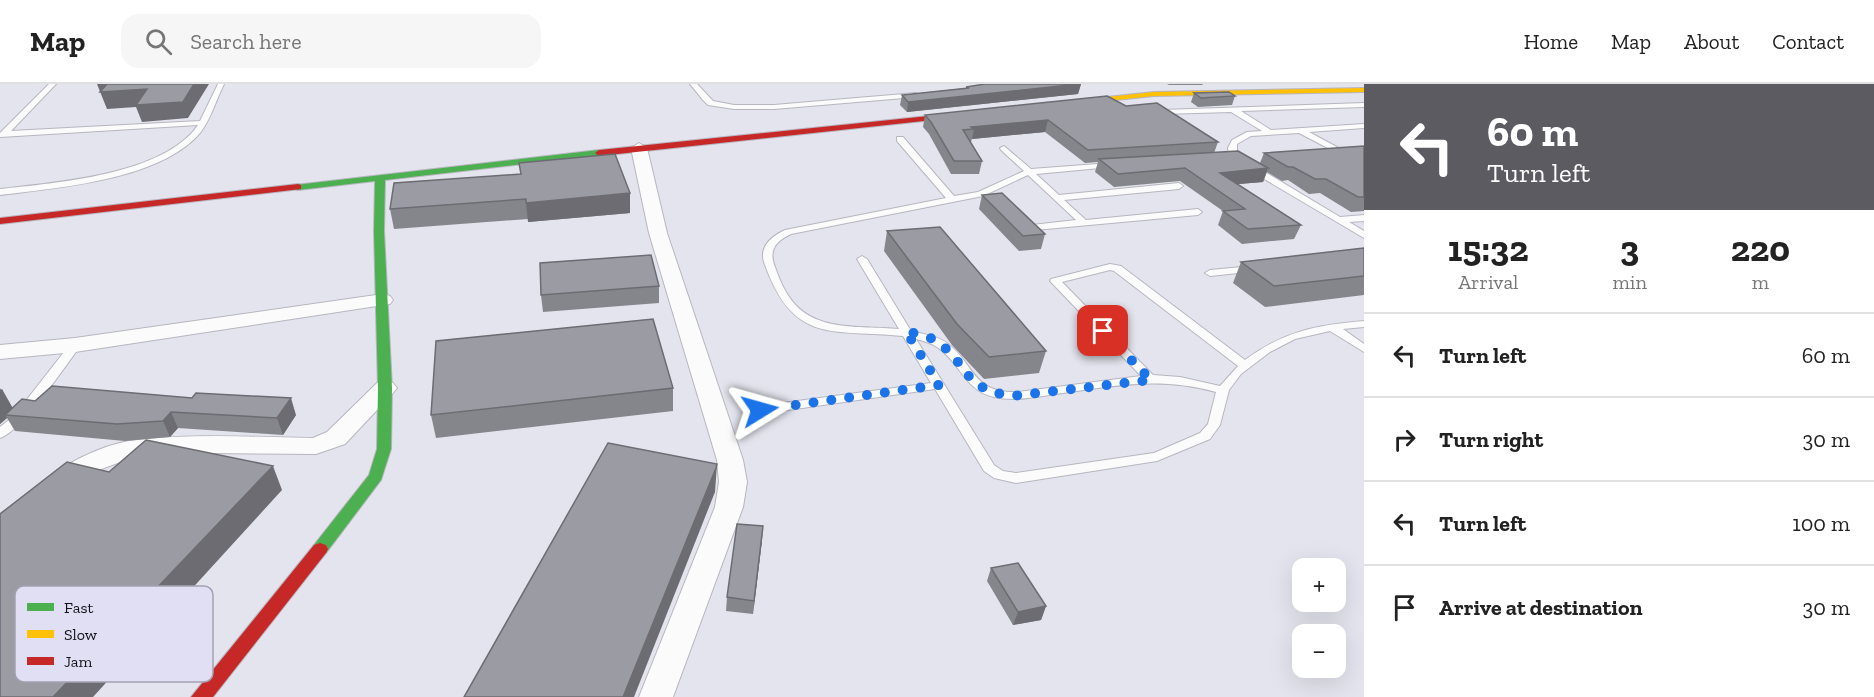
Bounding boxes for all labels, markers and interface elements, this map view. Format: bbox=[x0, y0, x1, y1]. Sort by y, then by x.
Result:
search box bbox=[121, 14, 541, 68]
text: Map bbox=[30, 25, 85, 58]
icon: search bbox=[142, 25, 175, 58]
text: Search here bbox=[190, 28, 302, 55]
text: Home bbox=[1524, 29, 1578, 54]
text: Map bbox=[1611, 29, 1651, 54]
text: About bbox=[1684, 29, 1739, 54]
text: Contact bbox=[1772, 29, 1844, 54]
text: 60 m bbox=[1487, 106, 1578, 157]
icon: left bbox=[1388, 108, 1466, 186]
text: Turn left bbox=[1487, 157, 1590, 189]
text: 15:32 bbox=[1448, 227, 1529, 270]
text: 3 bbox=[1620, 227, 1639, 270]
text: 220 bbox=[1731, 227, 1790, 270]
text: Arrival bbox=[1458, 270, 1518, 294]
text: min bbox=[1613, 270, 1647, 294]
text: m bbox=[1752, 270, 1769, 294]
pin bbox=[1077, 305, 1128, 356]
icon: arrive bbox=[1086, 314, 1119, 347]
icon: left bbox=[1388, 339, 1421, 372]
text: Turn left bbox=[1439, 342, 1526, 369]
text: 60 m bbox=[1802, 342, 1850, 369]
position arrow bbox=[728, 378, 792, 442]
icon: right bbox=[1388, 423, 1421, 456]
text: Turn right bbox=[1439, 426, 1543, 453]
text: 30 m bbox=[1803, 426, 1850, 453]
icon: left bbox=[1388, 507, 1421, 540]
text: Turn left bbox=[1439, 510, 1526, 537]
text: 100 m bbox=[1792, 510, 1850, 537]
map controls bbox=[1292, 558, 1346, 678]
button: + bbox=[1292, 558, 1346, 612]
legend bbox=[15, 586, 213, 682]
icon: arrive bbox=[1388, 591, 1421, 624]
text: Arrive at destination bbox=[1439, 594, 1642, 621]
text: 30 m bbox=[1803, 594, 1850, 621]
text: Fast bbox=[64, 598, 93, 617]
button: − bbox=[1292, 624, 1346, 678]
text: Slow bbox=[64, 625, 98, 644]
text: Jam bbox=[64, 652, 93, 671]

